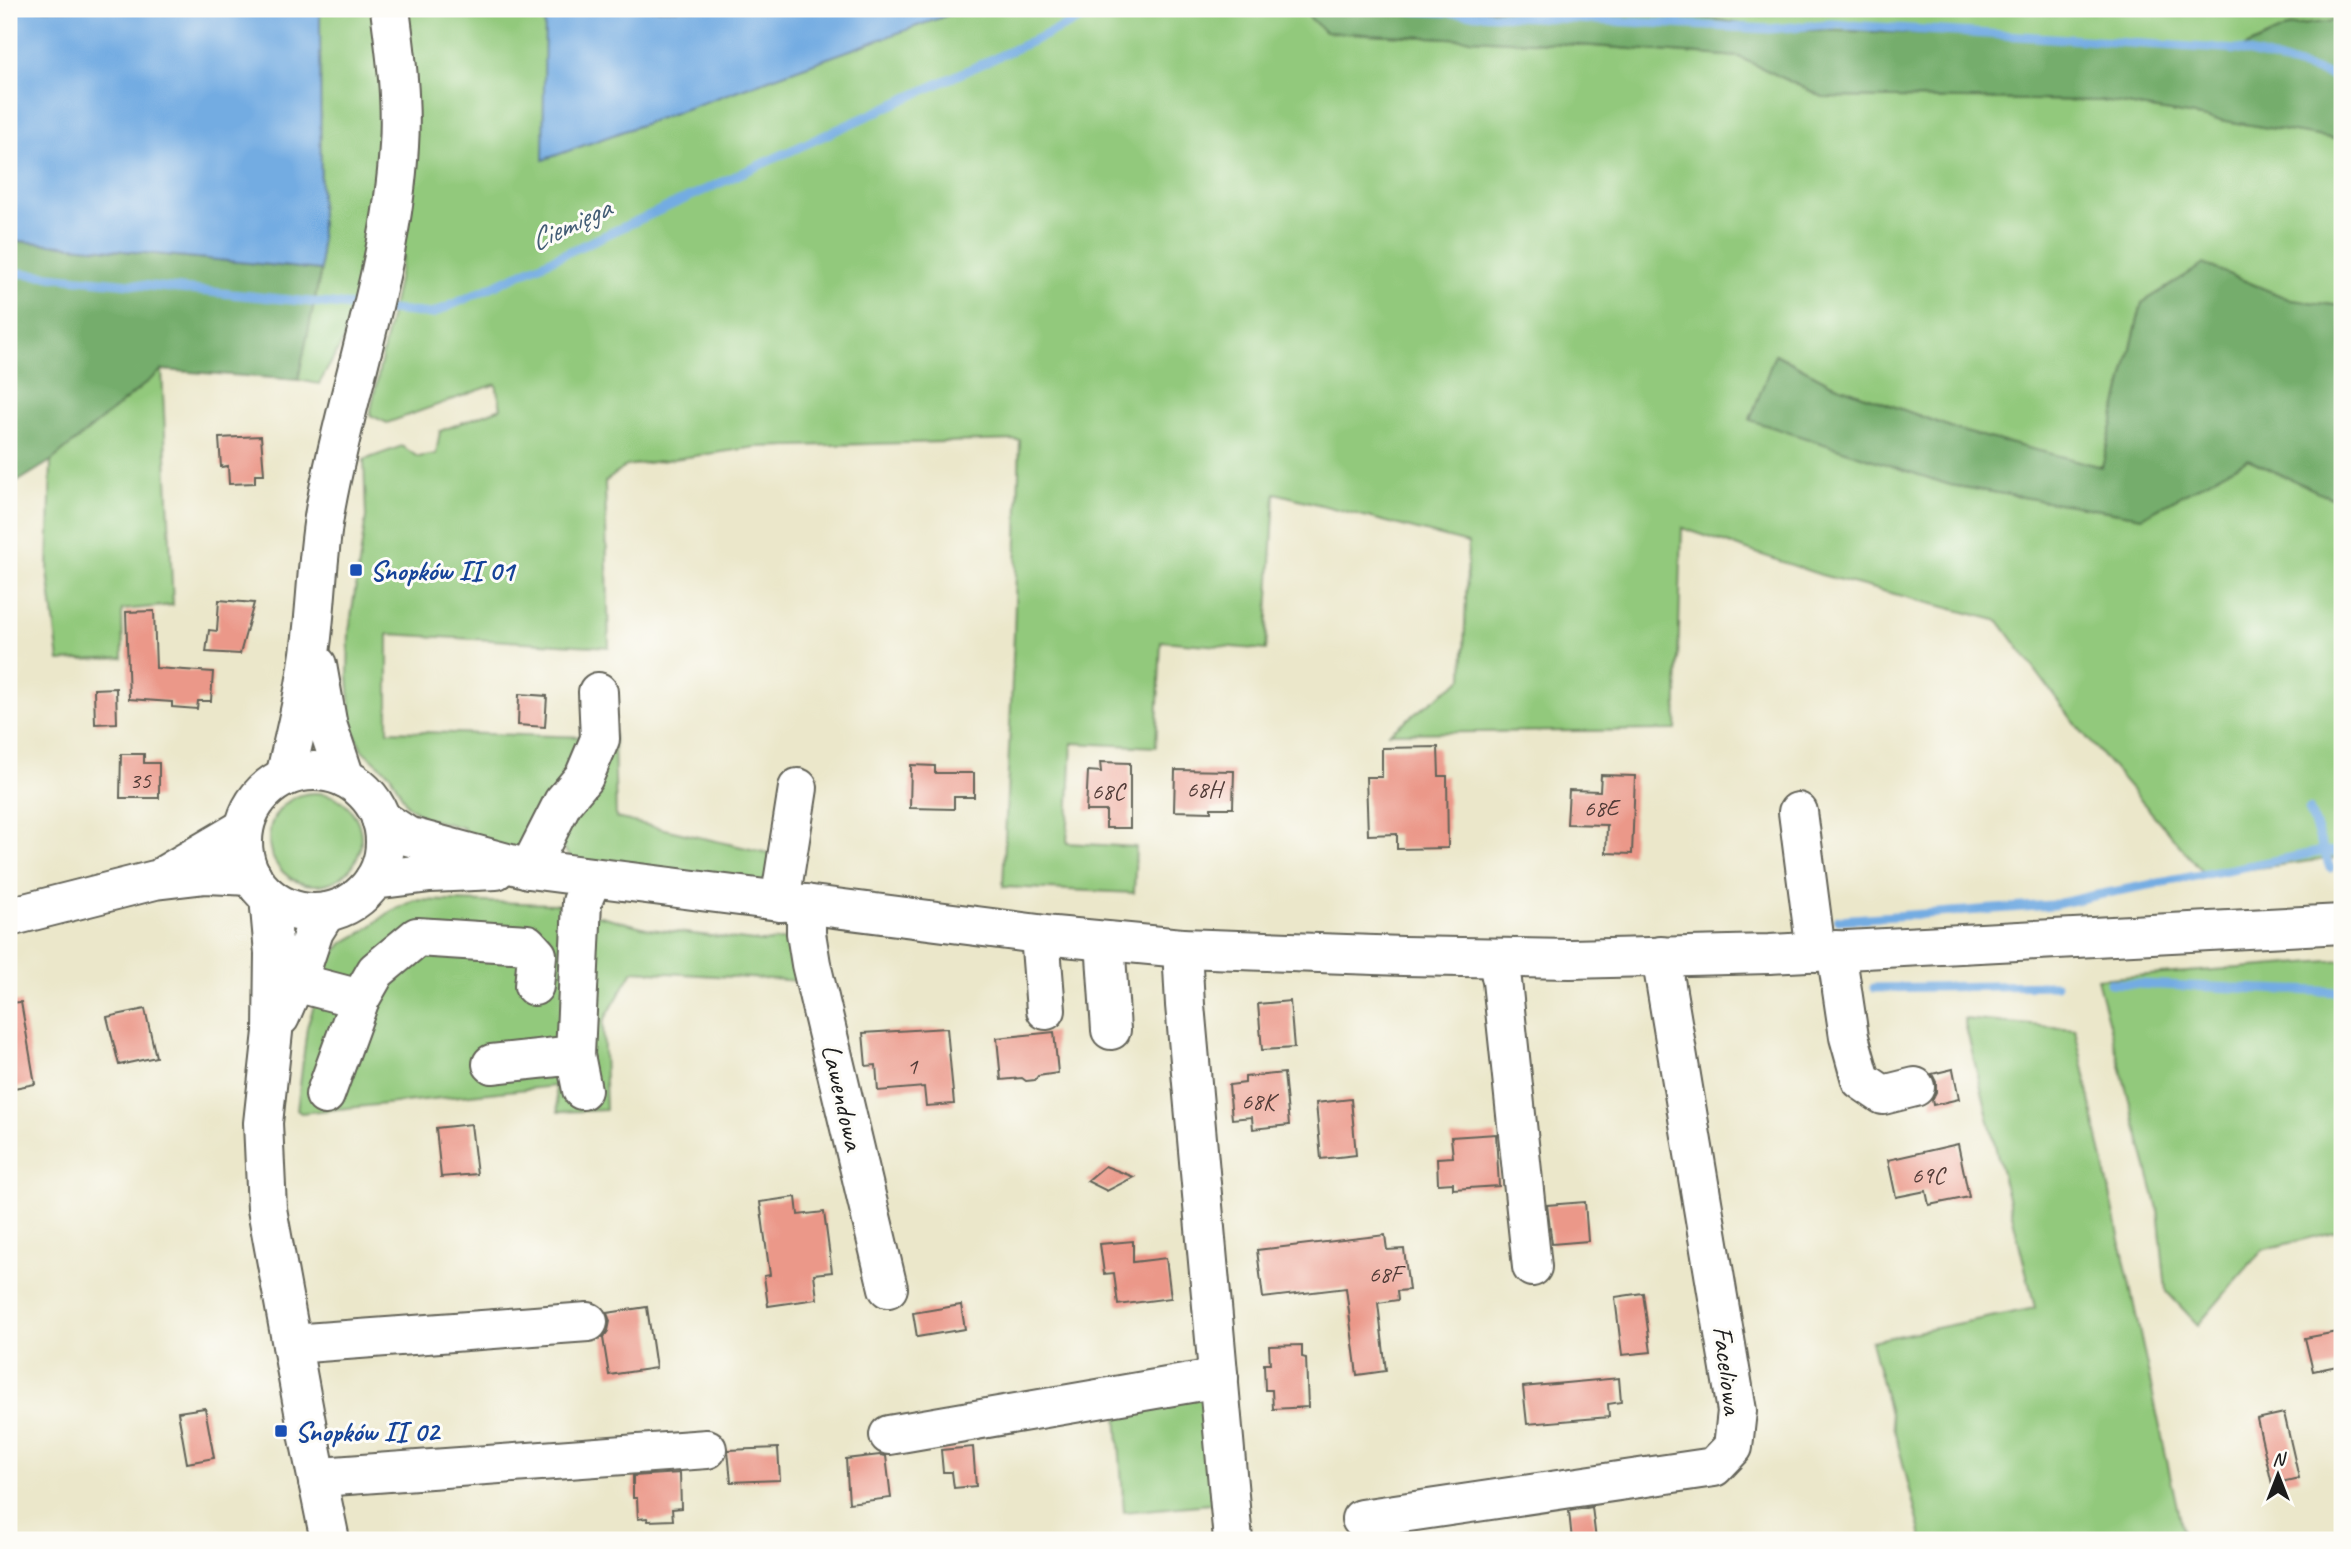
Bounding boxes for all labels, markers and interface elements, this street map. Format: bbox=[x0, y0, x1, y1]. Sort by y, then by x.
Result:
water label: Ciemięga bbox=[523, 188, 619, 259]
place label: Snopków II 01 bbox=[370, 553, 517, 588]
marker: Snopków II 01 bbox=[348, 562, 364, 578]
house number: 35 bbox=[129, 765, 152, 795]
house number: 68H bbox=[1186, 774, 1226, 804]
house number: 68C bbox=[1092, 776, 1127, 806]
house number: 68E bbox=[1584, 793, 1621, 823]
street label: Lawendowa bbox=[814, 1041, 873, 1155]
house number: 1 bbox=[907, 1051, 919, 1081]
house number: 68K bbox=[1241, 1086, 1280, 1116]
house number: 69C bbox=[1912, 1160, 1947, 1190]
house number: 68F bbox=[1369, 1259, 1406, 1289]
street label: Faceliowa bbox=[1705, 1324, 1751, 1418]
place label: Snopków II 02 bbox=[295, 1414, 441, 1449]
marker: Snopków II 02 bbox=[273, 1423, 289, 1439]
north arrow bbox=[2242, 1440, 2312, 1510]
text: N bbox=[2272, 1447, 2287, 1471]

